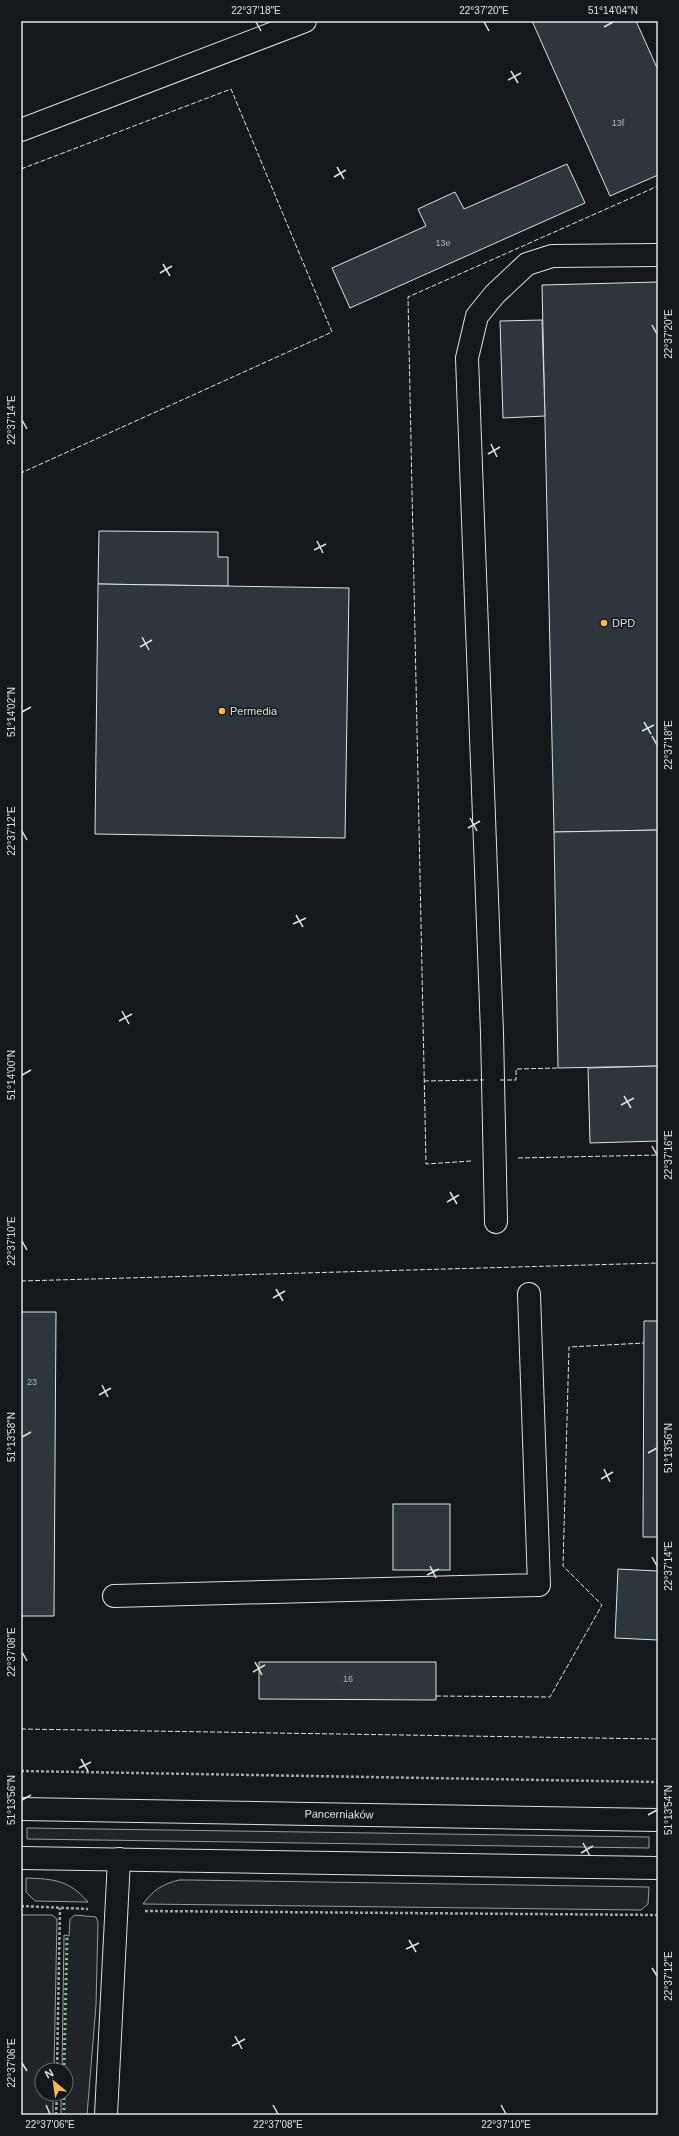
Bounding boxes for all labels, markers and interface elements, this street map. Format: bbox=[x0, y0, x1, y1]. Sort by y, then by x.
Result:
text: 22°37'18"E bbox=[231, 5, 281, 16]
text: 22°37'20"E bbox=[459, 5, 509, 16]
text: 51°14'04"N bbox=[588, 5, 638, 16]
house number: 13f bbox=[612, 118, 625, 128]
house number: 13e bbox=[435, 238, 451, 248]
text: 22°37'20"E bbox=[663, 309, 674, 359]
text: 22°37'14"E bbox=[6, 395, 17, 445]
place label: DPD bbox=[612, 617, 635, 629]
marker: DPD bbox=[599, 618, 609, 628]
text: 51°14'02"N bbox=[6, 687, 17, 737]
place label: Permedia bbox=[230, 705, 278, 717]
marker: Permedia bbox=[217, 706, 227, 716]
text: 22°37'18"E bbox=[663, 720, 674, 770]
text: 22°37'12"E bbox=[6, 806, 17, 856]
text: 51°14'00"N bbox=[6, 1050, 17, 1100]
text: 22°37'16"E bbox=[663, 1130, 674, 1180]
text: 22°37'10"E bbox=[6, 1216, 17, 1266]
house number: 23 bbox=[27, 1377, 37, 1387]
text: 51°13'58"N bbox=[6, 1412, 17, 1462]
text: 51°13'56"N bbox=[663, 1423, 674, 1473]
text: 22°37'14"E bbox=[663, 1541, 674, 1591]
text: 22°37'08"E bbox=[6, 1627, 17, 1677]
house number: 16 bbox=[343, 1674, 353, 1684]
text: 51°13'56"N bbox=[6, 1775, 17, 1825]
text: 51°13'54"N bbox=[663, 1785, 674, 1835]
street label: Pancerniaków bbox=[304, 1807, 374, 1821]
text: 22°37'12"E bbox=[663, 1951, 674, 2001]
text: 22°37'06"E bbox=[6, 2038, 17, 2088]
north arrow bbox=[34, 2062, 74, 2102]
text: N bbox=[43, 2066, 56, 2080]
text: 22°37'06"E bbox=[25, 2119, 75, 2130]
text: 22°37'08"E bbox=[253, 2119, 303, 2130]
text: 22°37'10"E bbox=[481, 2119, 531, 2130]

